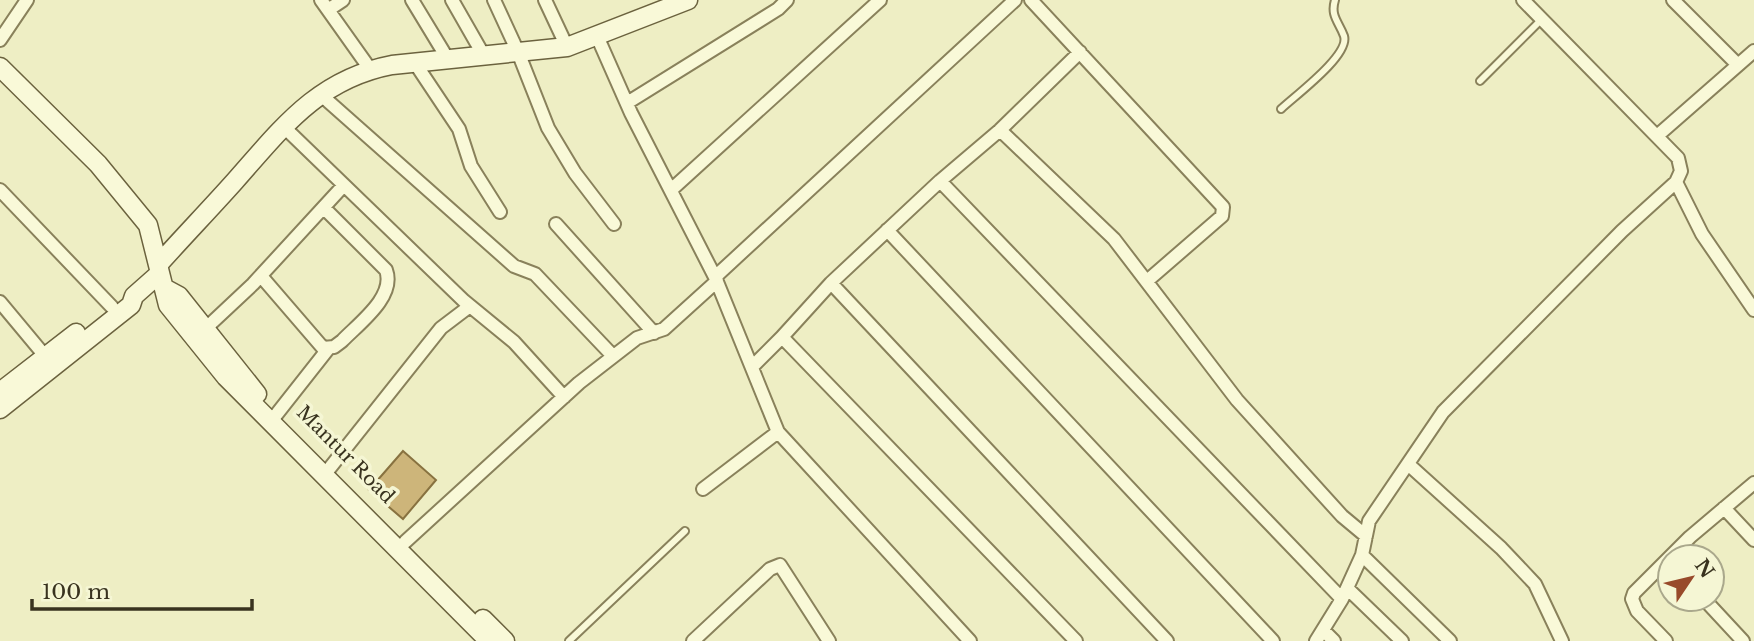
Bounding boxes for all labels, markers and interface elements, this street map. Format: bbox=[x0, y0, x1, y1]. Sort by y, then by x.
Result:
street label: Mantur Road bbox=[292, 401, 399, 508]
north arrow bbox=[1656, 543, 1726, 613]
text: N bbox=[1690, 555, 1719, 583]
scale bar bbox=[32, 568, 252, 612]
text: 100 m bbox=[42, 579, 110, 605]

